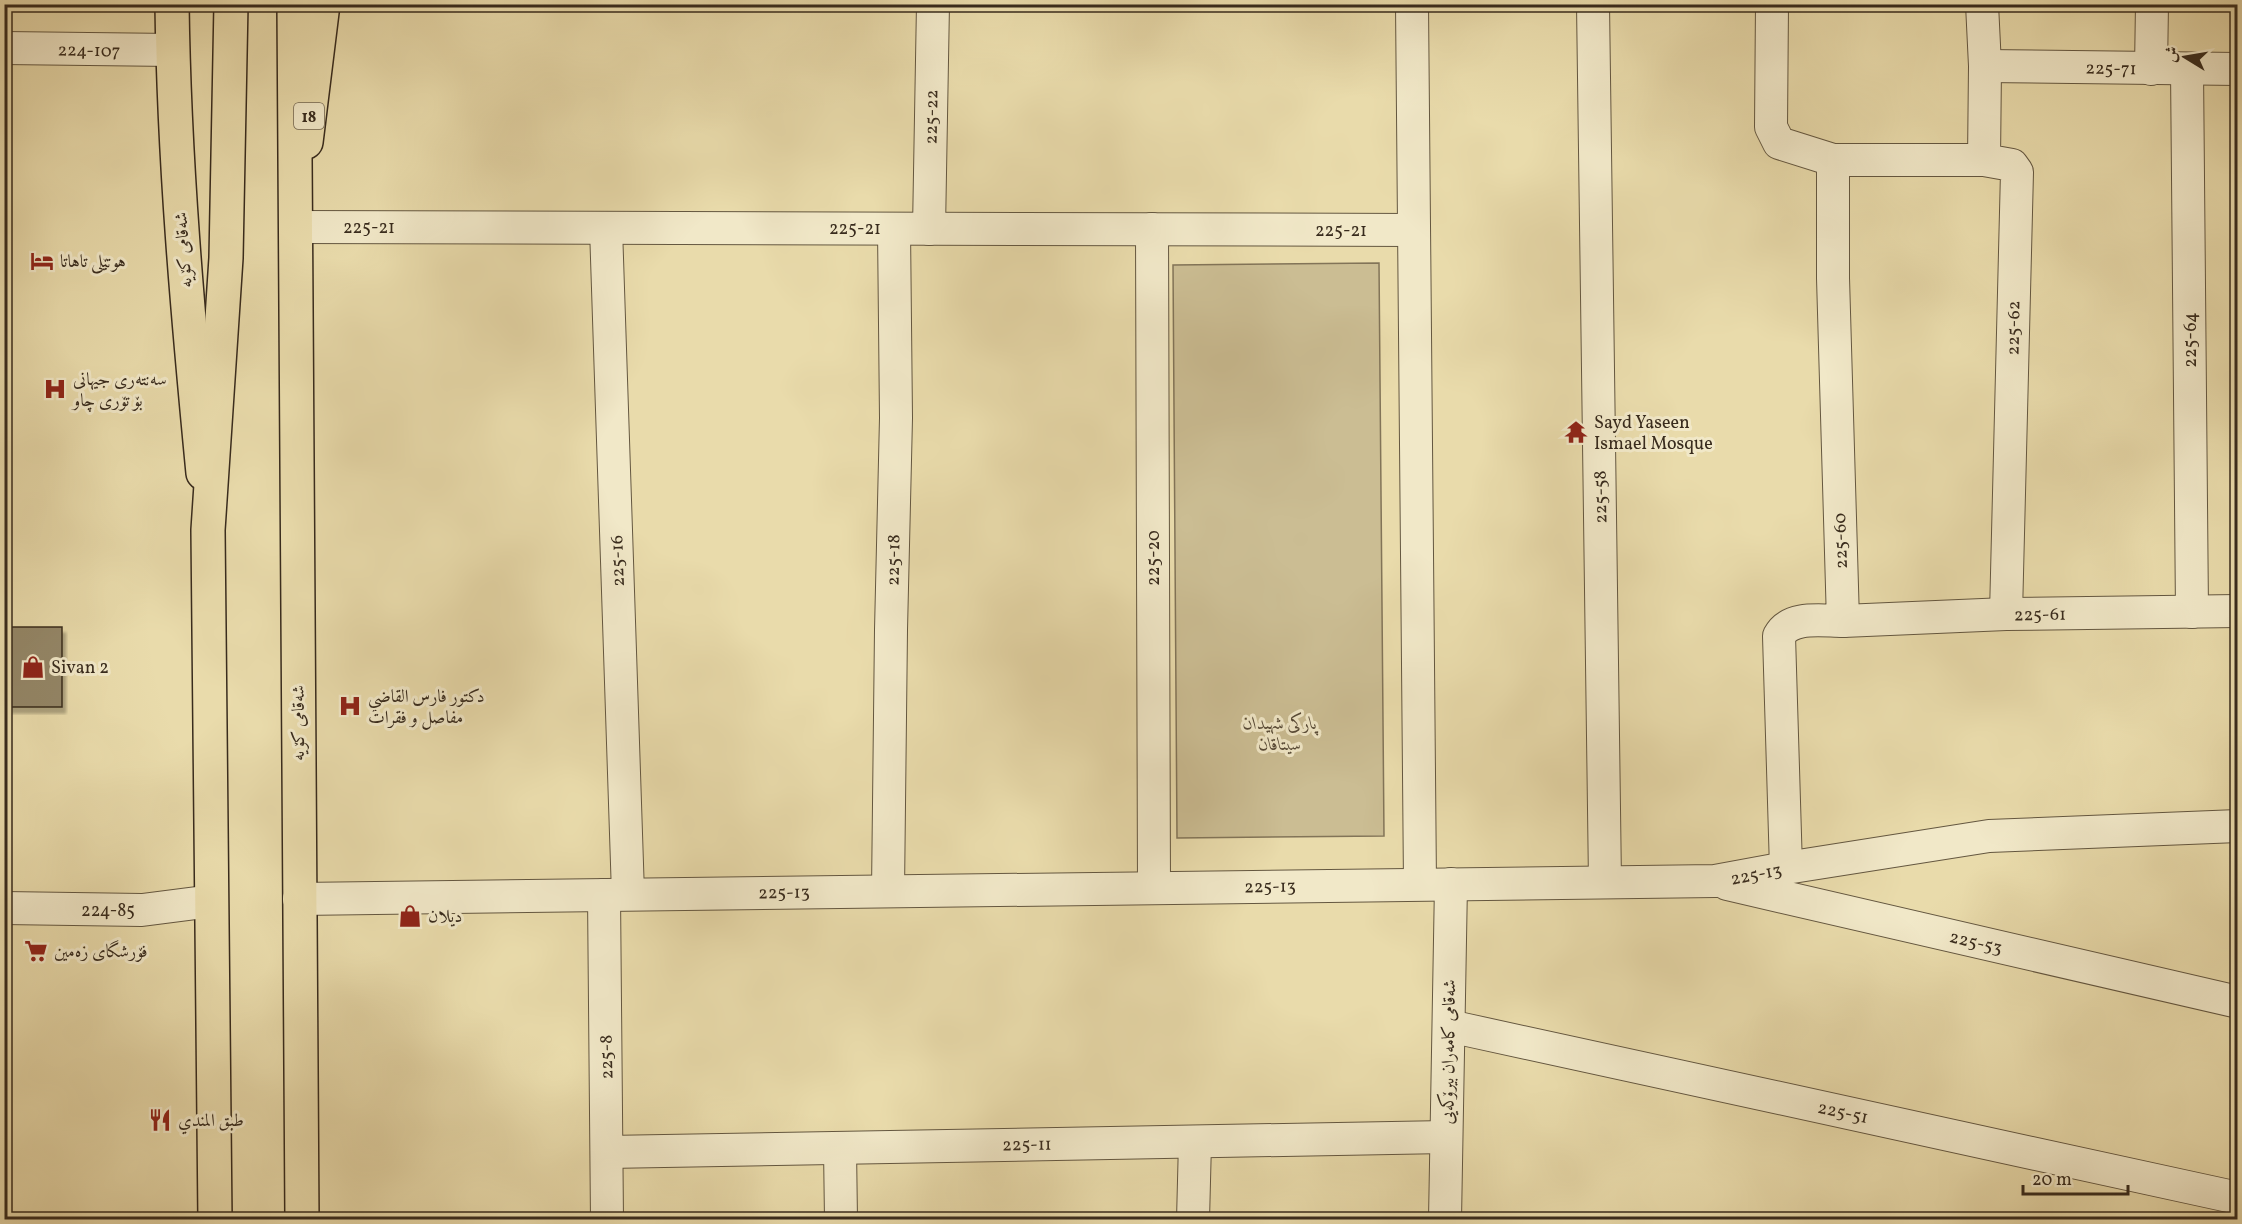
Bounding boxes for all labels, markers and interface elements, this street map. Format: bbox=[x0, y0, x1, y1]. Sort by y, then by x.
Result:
north arrow bbox=[2155, 27, 2215, 87]
street label: 224-107 bbox=[57, 38, 121, 65]
text: ش bbox=[2160, 45, 2185, 64]
street label: 225-71 bbox=[2085, 57, 2137, 82]
street label: 225-22 bbox=[920, 89, 945, 145]
road number: 18 bbox=[294, 103, 324, 129]
street label: شەقامی کۆیە bbox=[169, 211, 200, 289]
street label: 225-21 bbox=[343, 216, 395, 241]
street label: 225-21 bbox=[829, 217, 881, 242]
street label: 225-21 bbox=[1315, 219, 1367, 244]
hotel icon: هوتێلی تاهاتا bbox=[29, 248, 55, 274]
place label: هوتێلی تاهاتا bbox=[60, 250, 126, 275]
street label: 225-62 bbox=[2002, 300, 2027, 356]
street label: 225-64 bbox=[2179, 312, 2204, 368]
place label: سەنتەری جیهانی بۆ تۆری چاو bbox=[71, 368, 167, 414]
hospital icon: سەنتەری جیهانی بۆ تۆری چاو bbox=[42, 376, 68, 402]
place label: Sayd Yaseen Ismael Mosque bbox=[1594, 411, 1713, 457]
temple icon: Sayd Yaseen Ismael Mosque bbox=[1563, 419, 1589, 445]
street label: 225-58 bbox=[1589, 470, 1614, 524]
street label: 225-60 bbox=[1828, 512, 1855, 569]
street label: 225-20 bbox=[1142, 530, 1167, 586]
street label: 225-18 bbox=[882, 534, 907, 586]
street label: 225-16 bbox=[605, 535, 632, 587]
street label: 225-61 bbox=[2014, 603, 2066, 628]
shop icon: Sivan 2 bbox=[20, 654, 46, 680]
place label: Sivan 2 bbox=[51, 656, 109, 681]
street label: شەقامی کۆیە bbox=[287, 685, 312, 761]
place label: دكتور فارس القاضي مفاصل و فقرات bbox=[368, 685, 485, 731]
hospital icon: دكتور فارس القاضي مفاصل و فقرات bbox=[337, 693, 363, 719]
park label: پارکی شهیدان سیتاقان bbox=[1243, 711, 1319, 758]
street label: 225-13 bbox=[1729, 858, 1784, 893]
street label: 225-13 bbox=[1244, 875, 1296, 900]
street label: 225-13 bbox=[758, 881, 810, 906]
street label: 224-85 bbox=[81, 899, 135, 924]
shop icon: دیلان bbox=[397, 903, 423, 929]
place label: دیلان bbox=[428, 905, 462, 930]
street label: 225-53 bbox=[1947, 925, 2005, 962]
supermarket icon: فۆرشگای زەمین bbox=[23, 938, 49, 964]
place label: فۆرشگای زەمین bbox=[54, 939, 148, 965]
street label: شه‌قامی كامەران بیرۆكەیی bbox=[1436, 979, 1463, 1125]
street label: 225-8 bbox=[595, 1034, 620, 1080]
street label: 225-51 bbox=[1815, 1096, 1870, 1131]
restaurant icon: طبق المندي bbox=[147, 1107, 173, 1133]
place label: طبق المندي bbox=[178, 1109, 244, 1135]
street label: 225-11 bbox=[1002, 1133, 1052, 1158]
scale bar bbox=[2023, 1158, 2128, 1196]
text: 20 m bbox=[2032, 1168, 2072, 1193]

